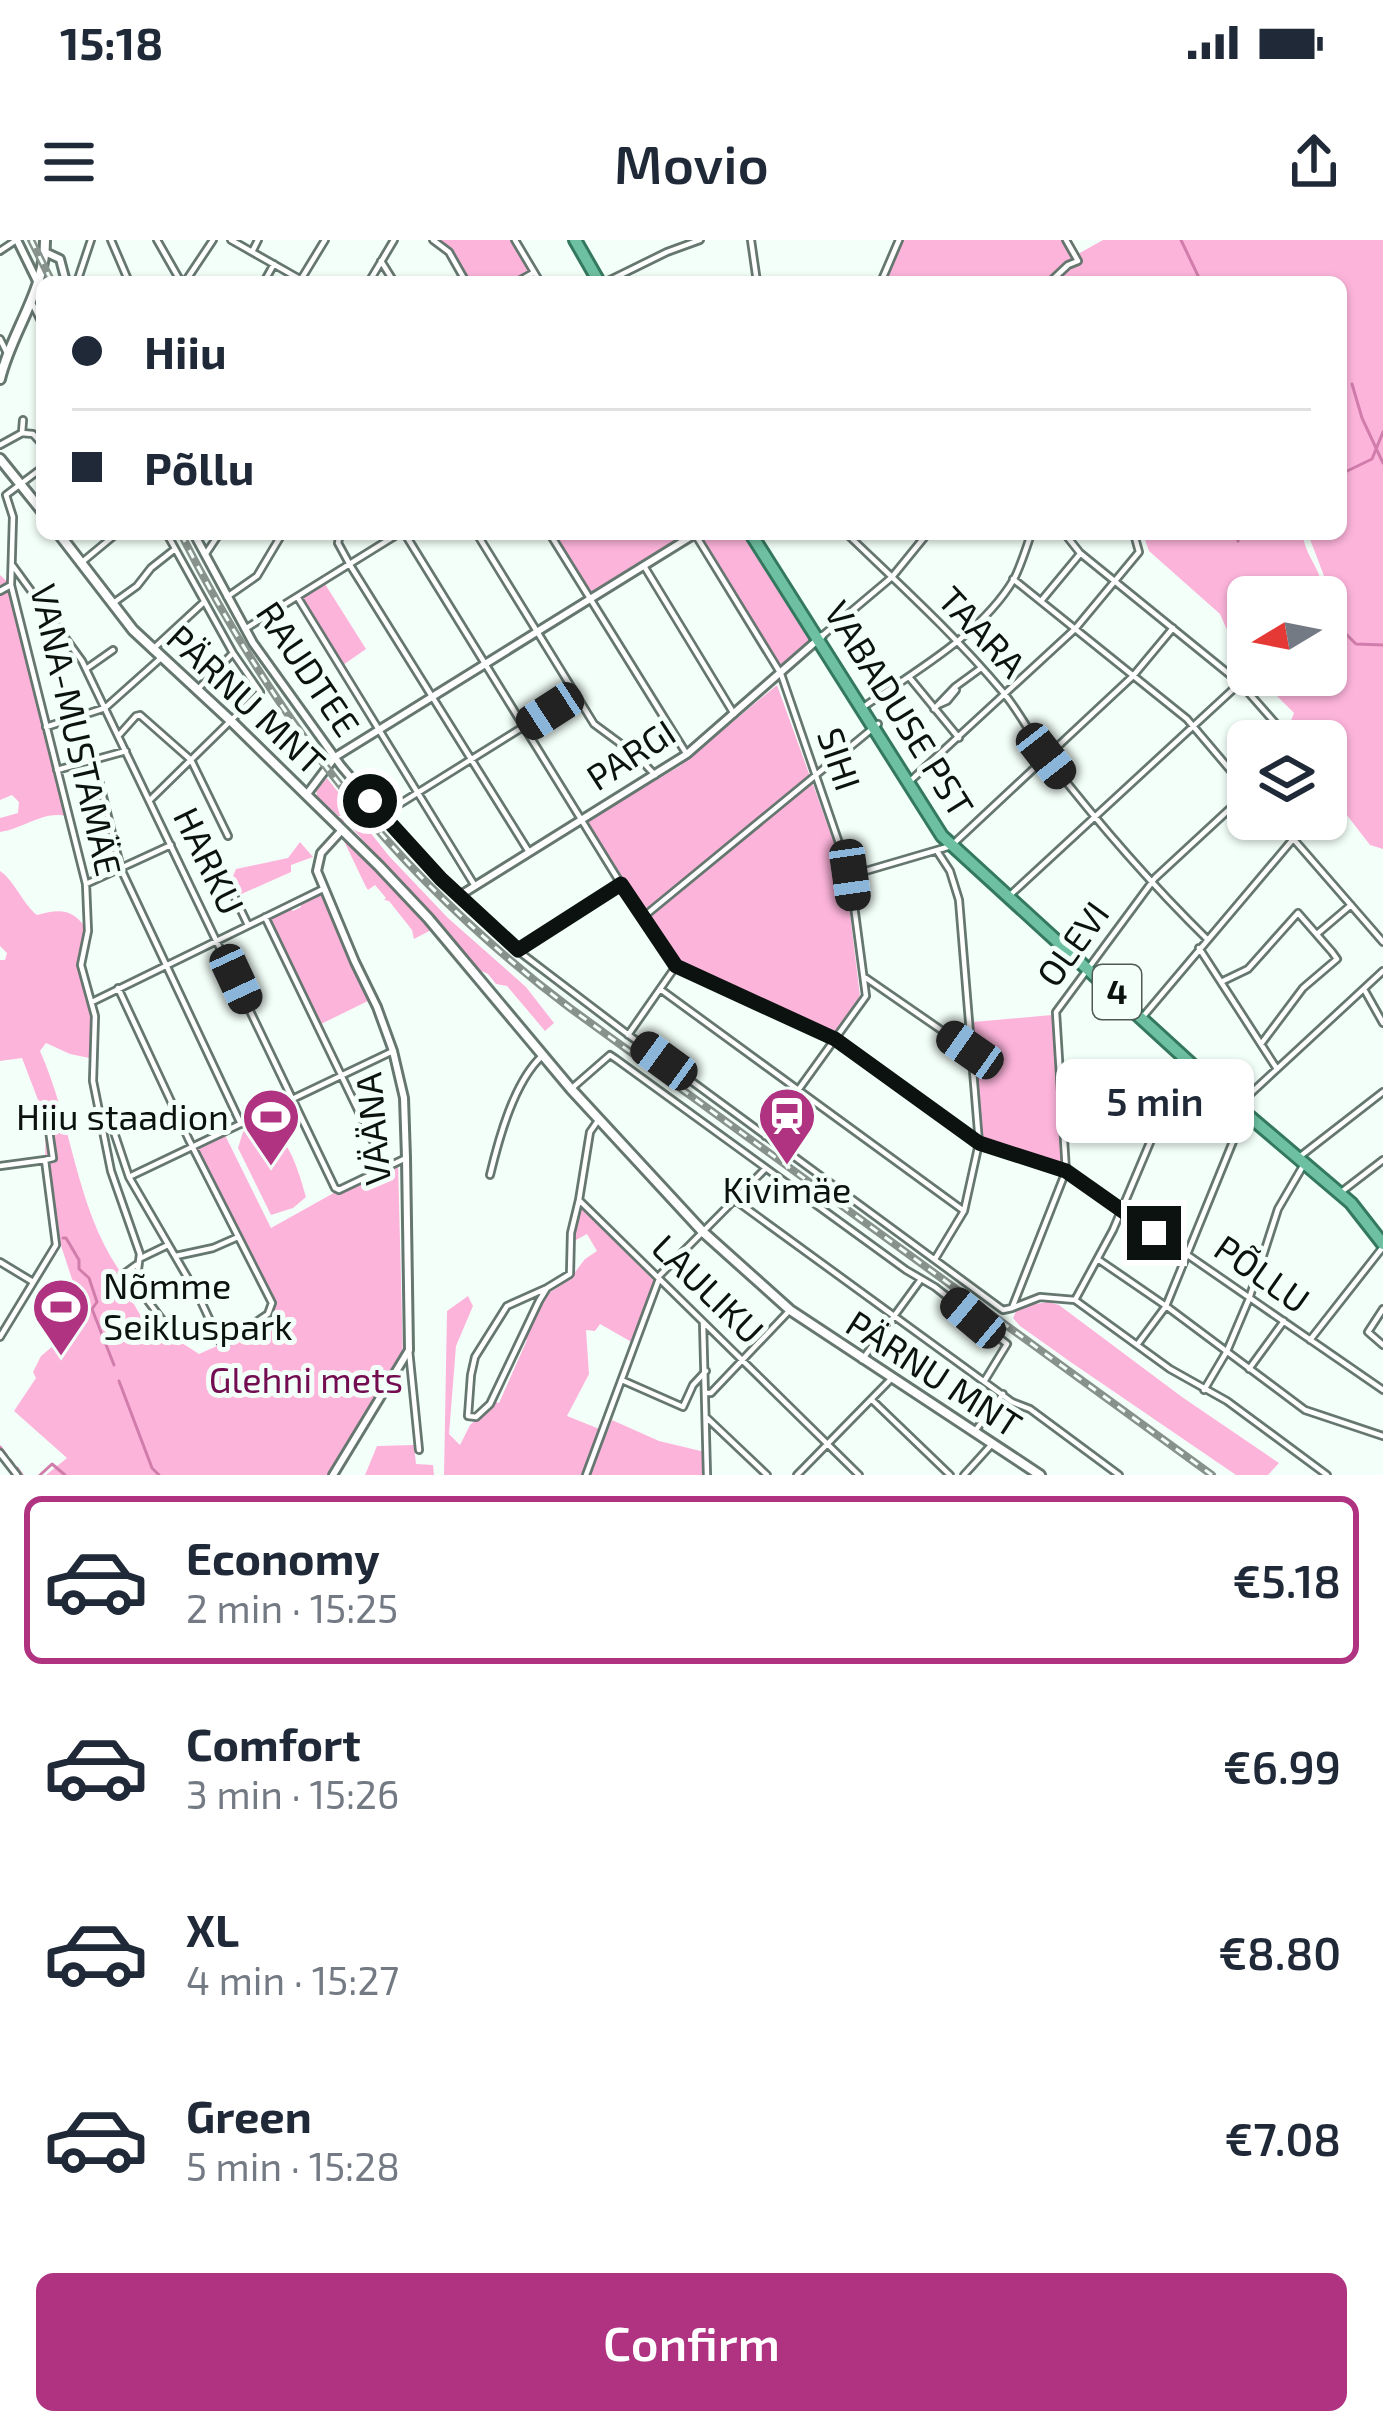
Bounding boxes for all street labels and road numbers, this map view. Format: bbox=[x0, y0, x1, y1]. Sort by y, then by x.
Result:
street label: TAARA bbox=[930, 577, 1036, 686]
street label: VANA-MUSTAMÄE bbox=[23, 580, 132, 880]
street label: VABADUSE PST bbox=[817, 592, 984, 824]
street label: RAUDTEE bbox=[249, 593, 370, 744]
street label: PÄRNU MNT bbox=[159, 615, 335, 783]
street label: PARGI bbox=[578, 709, 682, 798]
street label: SIHI bbox=[810, 722, 871, 795]
street label: HARKU bbox=[166, 800, 255, 921]
street label: OLEVI bbox=[1027, 892, 1117, 994]
road number: 4 bbox=[1093, 965, 1141, 1019]
street label: VÄÄNA bbox=[345, 1070, 398, 1187]
street label: LAULIKU bbox=[645, 1225, 774, 1351]
street label: PÕLLU bbox=[1207, 1225, 1318, 1321]
street label: PÄRNU MNT bbox=[839, 1300, 1030, 1445]

